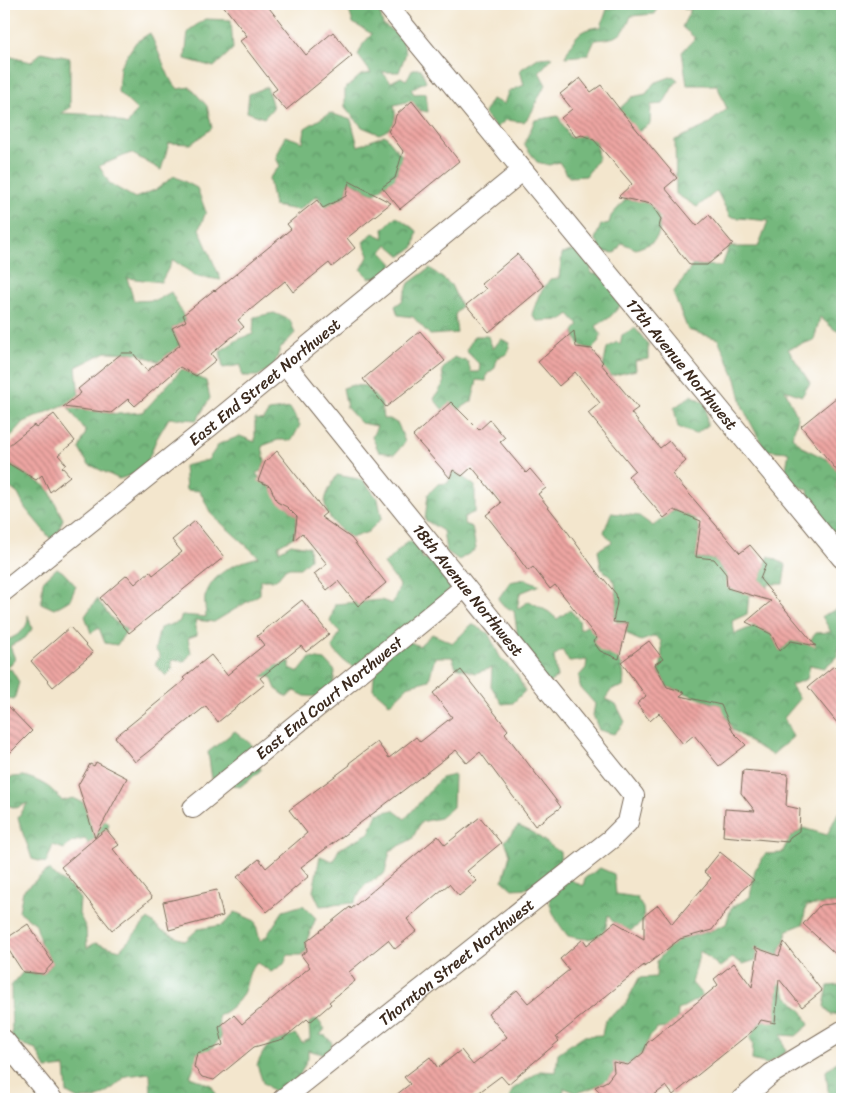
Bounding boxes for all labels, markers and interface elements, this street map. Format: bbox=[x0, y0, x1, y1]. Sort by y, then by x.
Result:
street label: 17th Avenue Northwest bbox=[619, 291, 746, 436]
street label: East End Street Northwest bbox=[181, 310, 347, 453]
street label: 18th Avenue Northwest bbox=[405, 517, 531, 663]
street label: East End Court Northwest bbox=[248, 628, 410, 767]
street label: Thornton Street Northwest bbox=[371, 890, 541, 1033]

